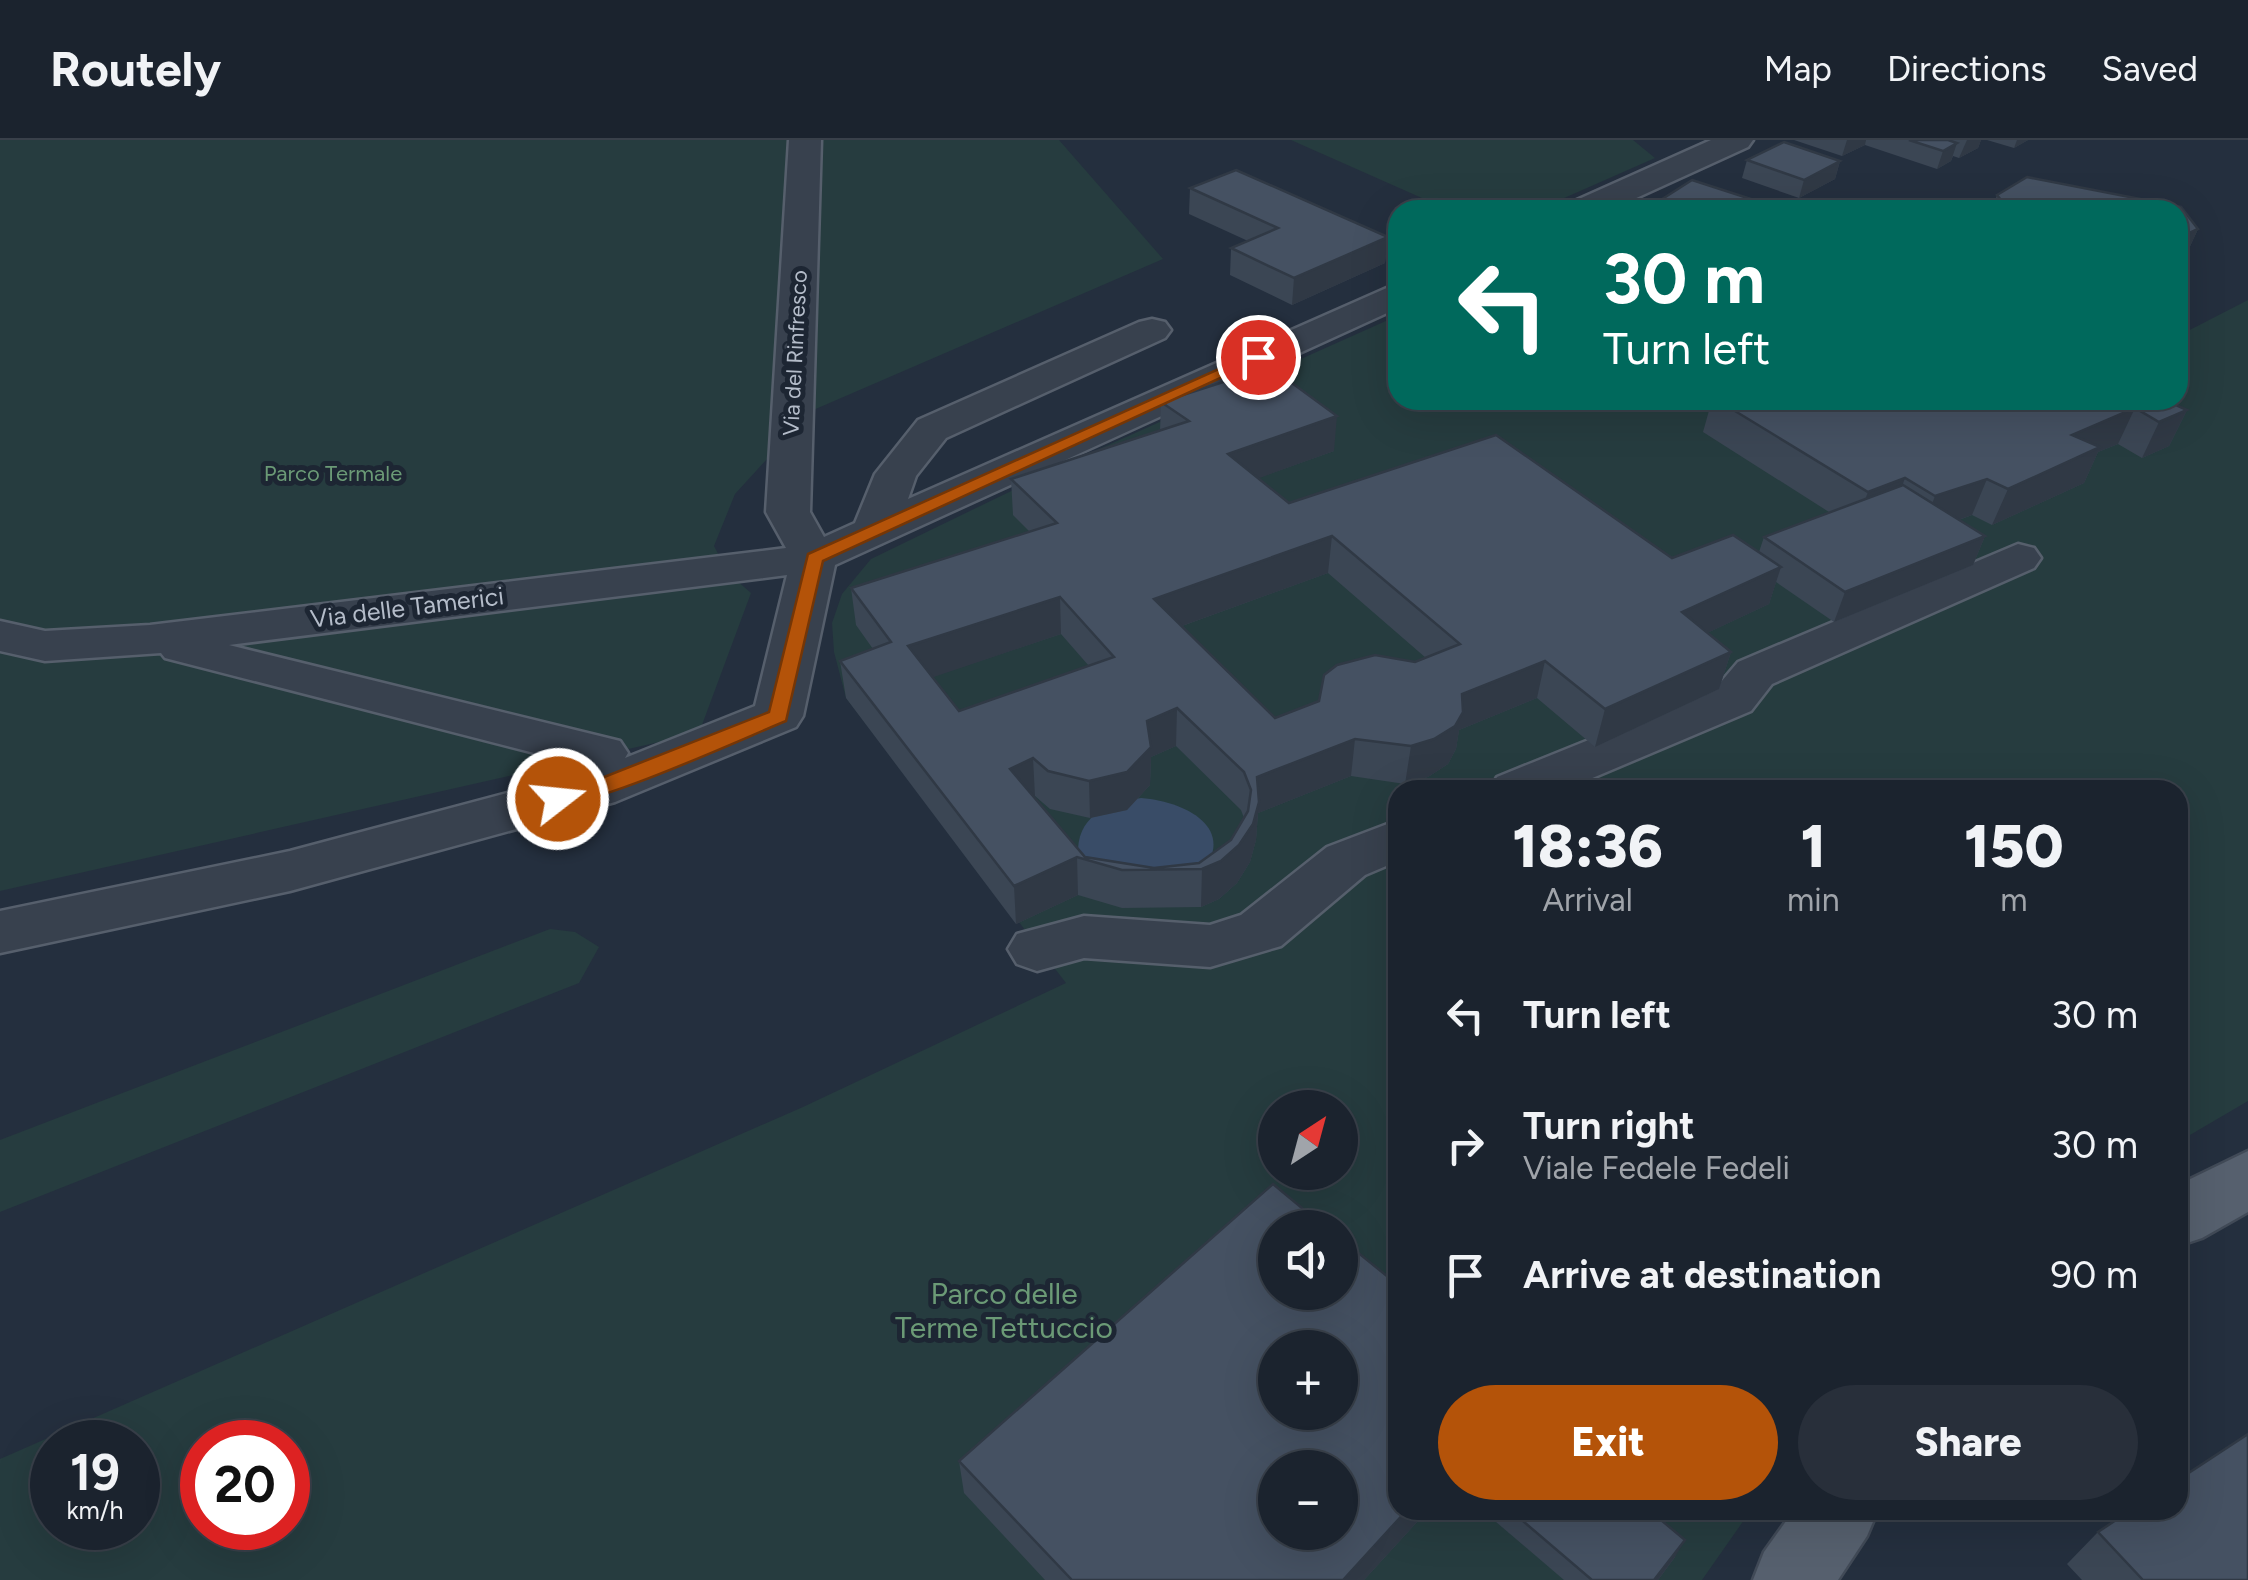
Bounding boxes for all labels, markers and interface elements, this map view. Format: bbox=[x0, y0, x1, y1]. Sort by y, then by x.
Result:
text: Routely bbox=[50, 40, 221, 98]
text: Map bbox=[1764, 48, 1832, 90]
text: Directions bbox=[1887, 48, 2047, 90]
text: Saved bbox=[2102, 48, 2198, 90]
text: 30 m bbox=[1603, 236, 1765, 321]
icon: left bbox=[1438, 240, 1568, 370]
street label: Via del Rinfresco bbox=[777, 269, 813, 437]
pin bbox=[1216, 315, 1301, 400]
text: Turn left bbox=[1603, 321, 1770, 375]
icon: arrive bbox=[1231, 330, 1286, 385]
park label: Parco Termale bbox=[264, 460, 402, 487]
street label: Via delle Tamerici bbox=[309, 580, 505, 634]
position arrow bbox=[506, 747, 610, 851]
text: 18:36 bbox=[1512, 810, 1663, 882]
text: 1 bbox=[1801, 810, 1826, 882]
text: 150 bbox=[1964, 810, 2064, 882]
text: Arrival bbox=[1542, 881, 1633, 919]
text: min bbox=[1787, 881, 1840, 919]
text: m bbox=[2000, 881, 2027, 919]
icon: left bbox=[1438, 988, 1493, 1043]
text: Turn left bbox=[1523, 992, 1671, 1038]
text: 30 m bbox=[2051, 992, 2138, 1038]
north arrow bbox=[1258, 1090, 1358, 1190]
map controls bbox=[1258, 1090, 1358, 1550]
text: Turn right bbox=[1523, 1103, 1695, 1149]
icon: right bbox=[1438, 1118, 1493, 1173]
text: 30 m bbox=[2051, 1122, 2138, 1168]
text: Viale Fedele Fedeli bbox=[1523, 1149, 1790, 1187]
button: sound bbox=[1258, 1210, 1358, 1310]
icon: arrive bbox=[1438, 1248, 1493, 1303]
text: Arrive at destination bbox=[1523, 1252, 1881, 1298]
text: 90 m bbox=[2050, 1252, 2138, 1298]
park label: Parco delle Terme Tettuccio bbox=[895, 1275, 1113, 1346]
button: + bbox=[1258, 1330, 1358, 1430]
button: Exit bbox=[1438, 1385, 1778, 1500]
button: Share bbox=[1798, 1385, 2138, 1500]
speed limit sign: 20 bbox=[180, 1420, 310, 1550]
text: 19 bbox=[70, 1442, 120, 1503]
button: − bbox=[1258, 1450, 1358, 1550]
text: km/h bbox=[66, 1495, 124, 1525]

